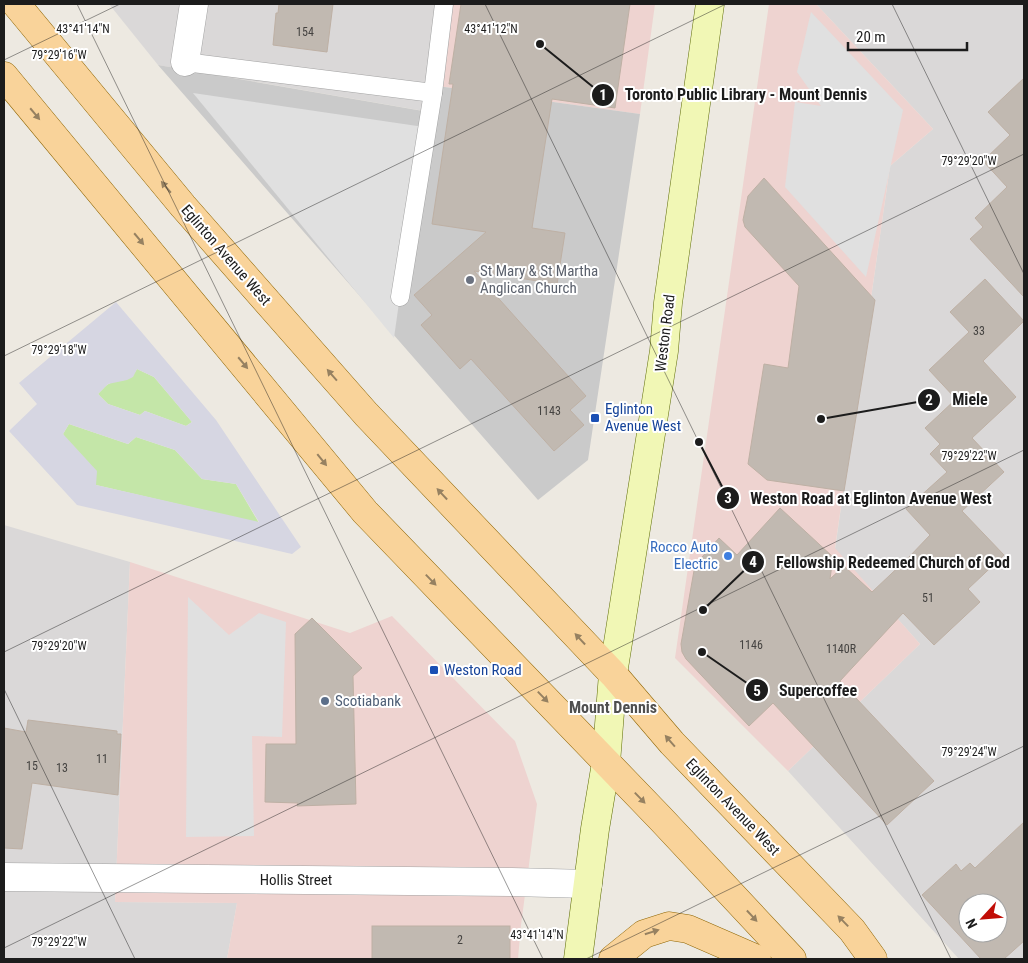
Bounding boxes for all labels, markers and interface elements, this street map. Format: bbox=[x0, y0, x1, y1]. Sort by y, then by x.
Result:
scale bar bbox=[848, 20, 967, 52]
text: 43°41'14"N bbox=[56, 22, 110, 36]
text: 43°41'12"N bbox=[464, 22, 518, 36]
house number: 154 bbox=[296, 25, 314, 39]
text: 20 m bbox=[856, 28, 886, 46]
text: 79°29'16"W bbox=[31, 48, 87, 62]
callout: Toronto Public Library - Mount Dennis bbox=[590, 79, 877, 110]
text: Toronto Public Library - Mount Dennis bbox=[625, 85, 867, 104]
text: 1 bbox=[599, 86, 607, 104]
one-way arrow bbox=[29, 107, 40, 120]
text: 79°29'20"W bbox=[941, 154, 997, 168]
one-way arrow bbox=[161, 181, 172, 194]
street label: Eglinton Avenue West bbox=[177, 201, 275, 309]
one-way arrow bbox=[133, 232, 144, 245]
place label: St Mary & St Martha Anglican Church bbox=[480, 262, 598, 297]
marker: St Mary & St Martha Anglican Church bbox=[464, 274, 476, 286]
street label: Weston Road bbox=[651, 293, 679, 373]
house number: 33 bbox=[973, 324, 985, 338]
text: 79°29'18"W bbox=[31, 343, 87, 357]
one-way arrow bbox=[237, 357, 248, 370]
one-way arrow bbox=[326, 368, 337, 381]
callout: Miele bbox=[917, 384, 997, 415]
text: Miele bbox=[952, 390, 988, 409]
text: 2 bbox=[925, 391, 933, 409]
place label: Eglinton Avenue West bbox=[605, 400, 681, 435]
house number: 1143 bbox=[537, 404, 561, 418]
marker: Eglinton Avenue West bbox=[589, 412, 601, 424]
text: 79°29'22"W bbox=[941, 449, 997, 463]
one-way arrow bbox=[317, 453, 328, 466]
callout: Weston Road at Eglinton Avenue West bbox=[715, 483, 1001, 514]
one-way arrow bbox=[436, 488, 448, 500]
text: 3 bbox=[724, 489, 732, 507]
text: Weston Road at Eglinton Avenue West bbox=[750, 489, 992, 508]
place label: Rocco Auto Electric bbox=[650, 538, 718, 573]
callout: Fellowship Redeemed Church of God bbox=[741, 547, 1020, 578]
marker: Rocco Auto Electric bbox=[722, 550, 734, 562]
text: 4 bbox=[749, 553, 757, 571]
text: Fellowship Redeemed Church of God bbox=[776, 553, 1010, 572]
one-way arrow bbox=[425, 574, 437, 586]
house number: 51 bbox=[922, 591, 934, 605]
one-way arrow bbox=[574, 633, 586, 645]
house number: 1146 bbox=[739, 638, 763, 652]
text: 79°29'20"W bbox=[31, 639, 87, 653]
house number: 1140R bbox=[826, 642, 857, 656]
place label: Weston Road bbox=[444, 661, 522, 679]
marker: Weston Road bbox=[428, 664, 440, 676]
callout: Supercoffee bbox=[744, 675, 867, 706]
text: Supercoffee bbox=[779, 681, 857, 700]
text: 5 bbox=[753, 682, 761, 700]
one-way arrow bbox=[537, 691, 549, 703]
place label: Scotiabank bbox=[335, 692, 401, 710]
marker: Scotiabank bbox=[319, 695, 331, 707]
district label: Mount Dennis bbox=[569, 698, 657, 717]
one-way arrow bbox=[664, 735, 676, 747]
text: 79°29'24"W bbox=[941, 745, 997, 759]
house number: 11 bbox=[96, 752, 108, 766]
street label: Eglinton Avenue West bbox=[682, 755, 784, 859]
house number: 15 bbox=[26, 759, 38, 773]
house number: 13 bbox=[56, 761, 68, 775]
one-way arrow bbox=[634, 792, 646, 804]
street label: Hollis Street bbox=[260, 871, 332, 889]
north arrow bbox=[958, 893, 1008, 943]
one-way arrow bbox=[746, 910, 758, 922]
one-way arrow bbox=[837, 915, 849, 927]
text: N bbox=[962, 916, 980, 931]
one-way arrow bbox=[645, 927, 660, 935]
text: 43°41'14"N bbox=[510, 928, 564, 942]
house number: 2 bbox=[457, 933, 463, 947]
text: 79°29'22"W bbox=[31, 935, 87, 949]

